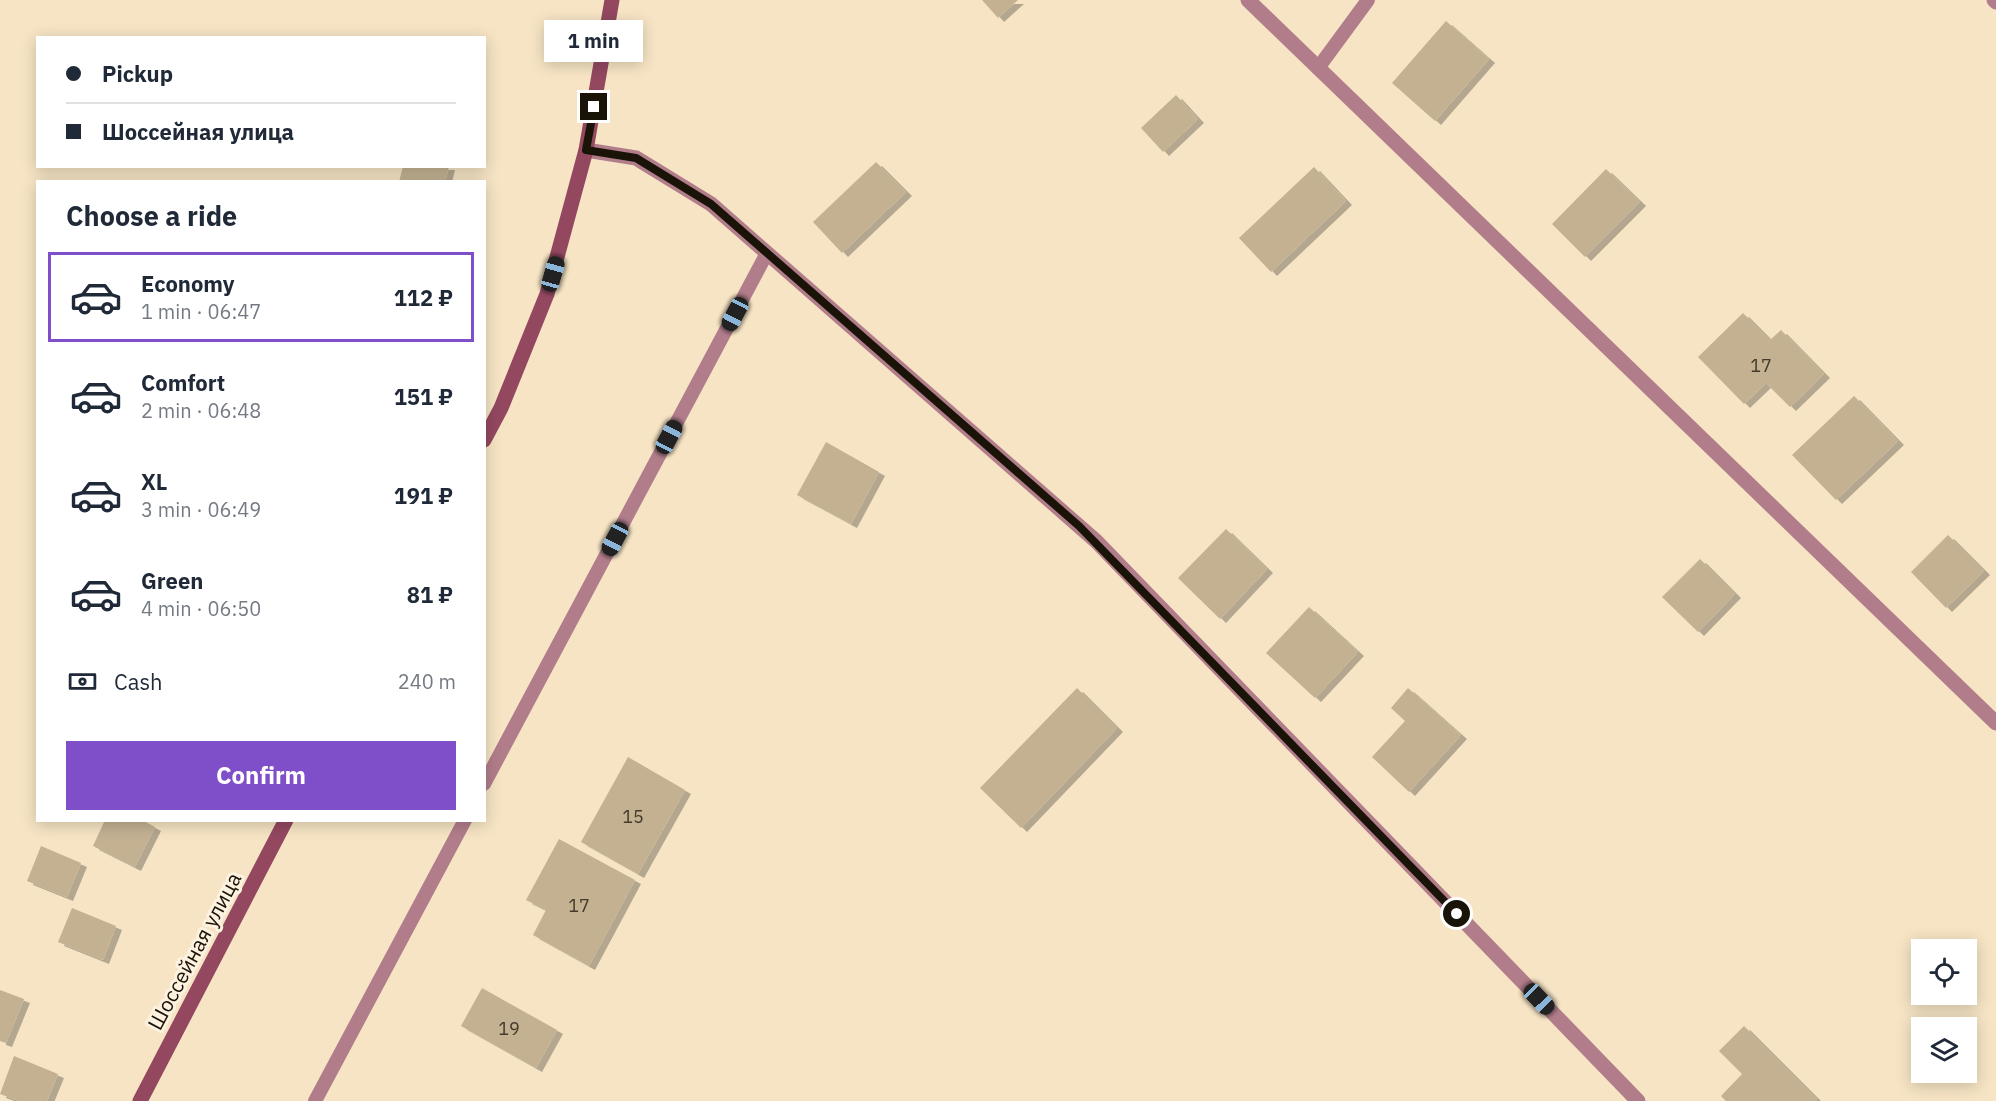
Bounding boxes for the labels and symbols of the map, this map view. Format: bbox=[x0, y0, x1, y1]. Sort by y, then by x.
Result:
callout: 1 min bbox=[544, 20, 644, 62]
route end bbox=[580, 93, 607, 120]
car bbox=[539, 254, 567, 294]
car bbox=[719, 294, 751, 334]
house number: 17 bbox=[1750, 354, 1772, 377]
car bbox=[653, 417, 685, 457]
car bbox=[599, 519, 631, 559]
house number: 15 bbox=[622, 805, 644, 828]
street label: Шоссейная улица bbox=[141, 867, 247, 1035]
house number: 17 bbox=[568, 894, 590, 917]
route start bbox=[1443, 900, 1470, 927]
car bbox=[1520, 980, 1558, 1018]
house number: 19 bbox=[498, 1017, 520, 1040]

